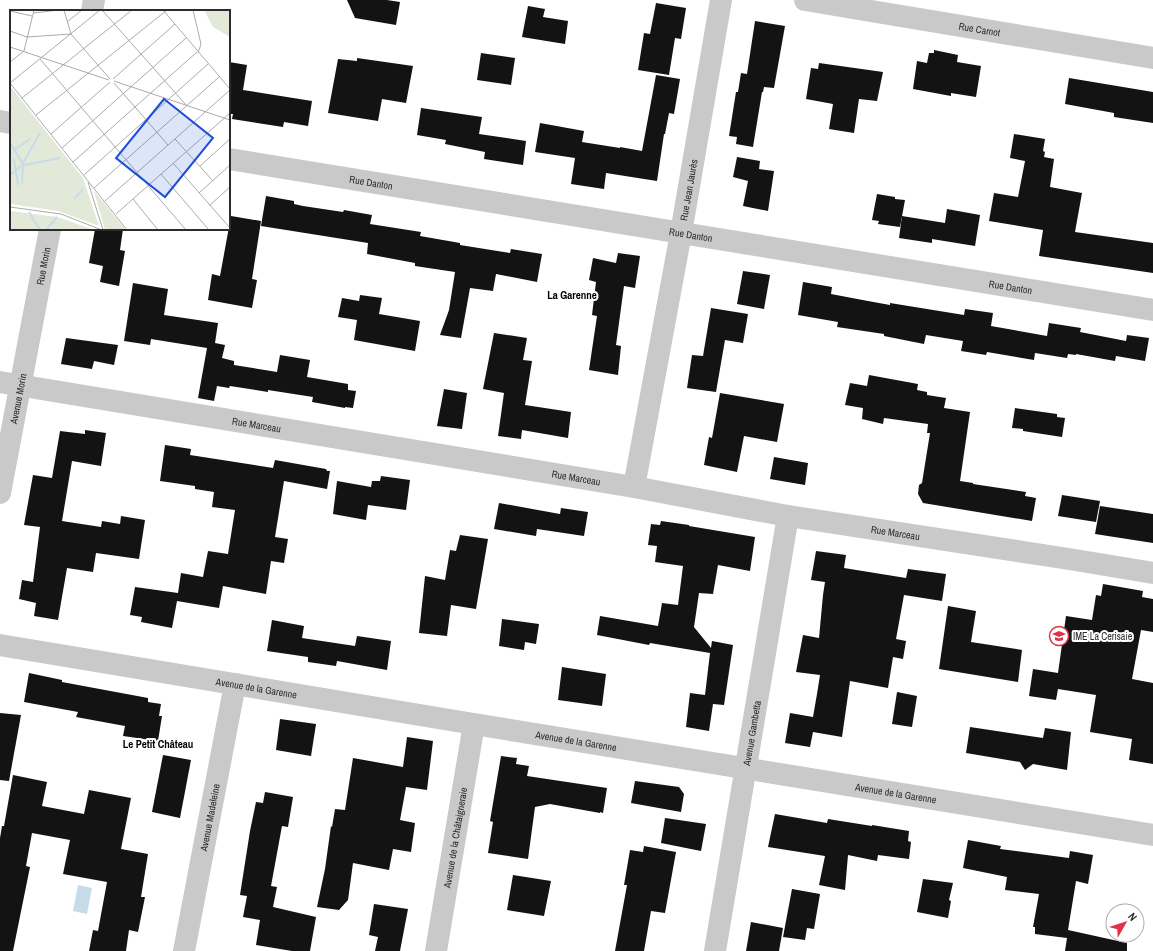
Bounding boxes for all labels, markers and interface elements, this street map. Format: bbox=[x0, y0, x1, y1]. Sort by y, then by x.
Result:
inset map bbox=[10, 10, 230, 230]
street label: Rue Carnot bbox=[958, 20, 1002, 40]
street label: Rue Jean Jaurès bbox=[677, 158, 701, 222]
street label: Rue Danton bbox=[348, 173, 394, 193]
street label: Rue Danton bbox=[668, 225, 713, 245]
street label: Rue Morin bbox=[34, 246, 53, 286]
street label: Rue Danton bbox=[988, 277, 1033, 297]
district label: La Garenne bbox=[547, 288, 597, 302]
street label: Avenue Morin bbox=[7, 373, 29, 426]
street label: Rue Marceau bbox=[231, 415, 282, 435]
street label: Rue Marceau bbox=[551, 467, 601, 488]
street label: Rue Marceau bbox=[870, 523, 921, 543]
school or university icon: IME La Cerisaie bbox=[1048, 625, 1070, 647]
place label: IME La Cerisaie bbox=[1073, 630, 1133, 643]
street label: Avenue de la Garenne bbox=[214, 675, 298, 701]
street label: Avenue Gambetta bbox=[740, 699, 764, 768]
street label: Avenue de la Garenne bbox=[534, 728, 618, 754]
district label: Le Petit Château bbox=[123, 737, 193, 751]
street label: Avenue de la Garenne bbox=[853, 780, 938, 807]
street label: Avenue Madeleine bbox=[197, 782, 223, 853]
street label: Avenue de la Châtaigneraie bbox=[440, 786, 470, 890]
north arrow bbox=[1105, 903, 1145, 943]
text: N bbox=[1125, 910, 1140, 924]

